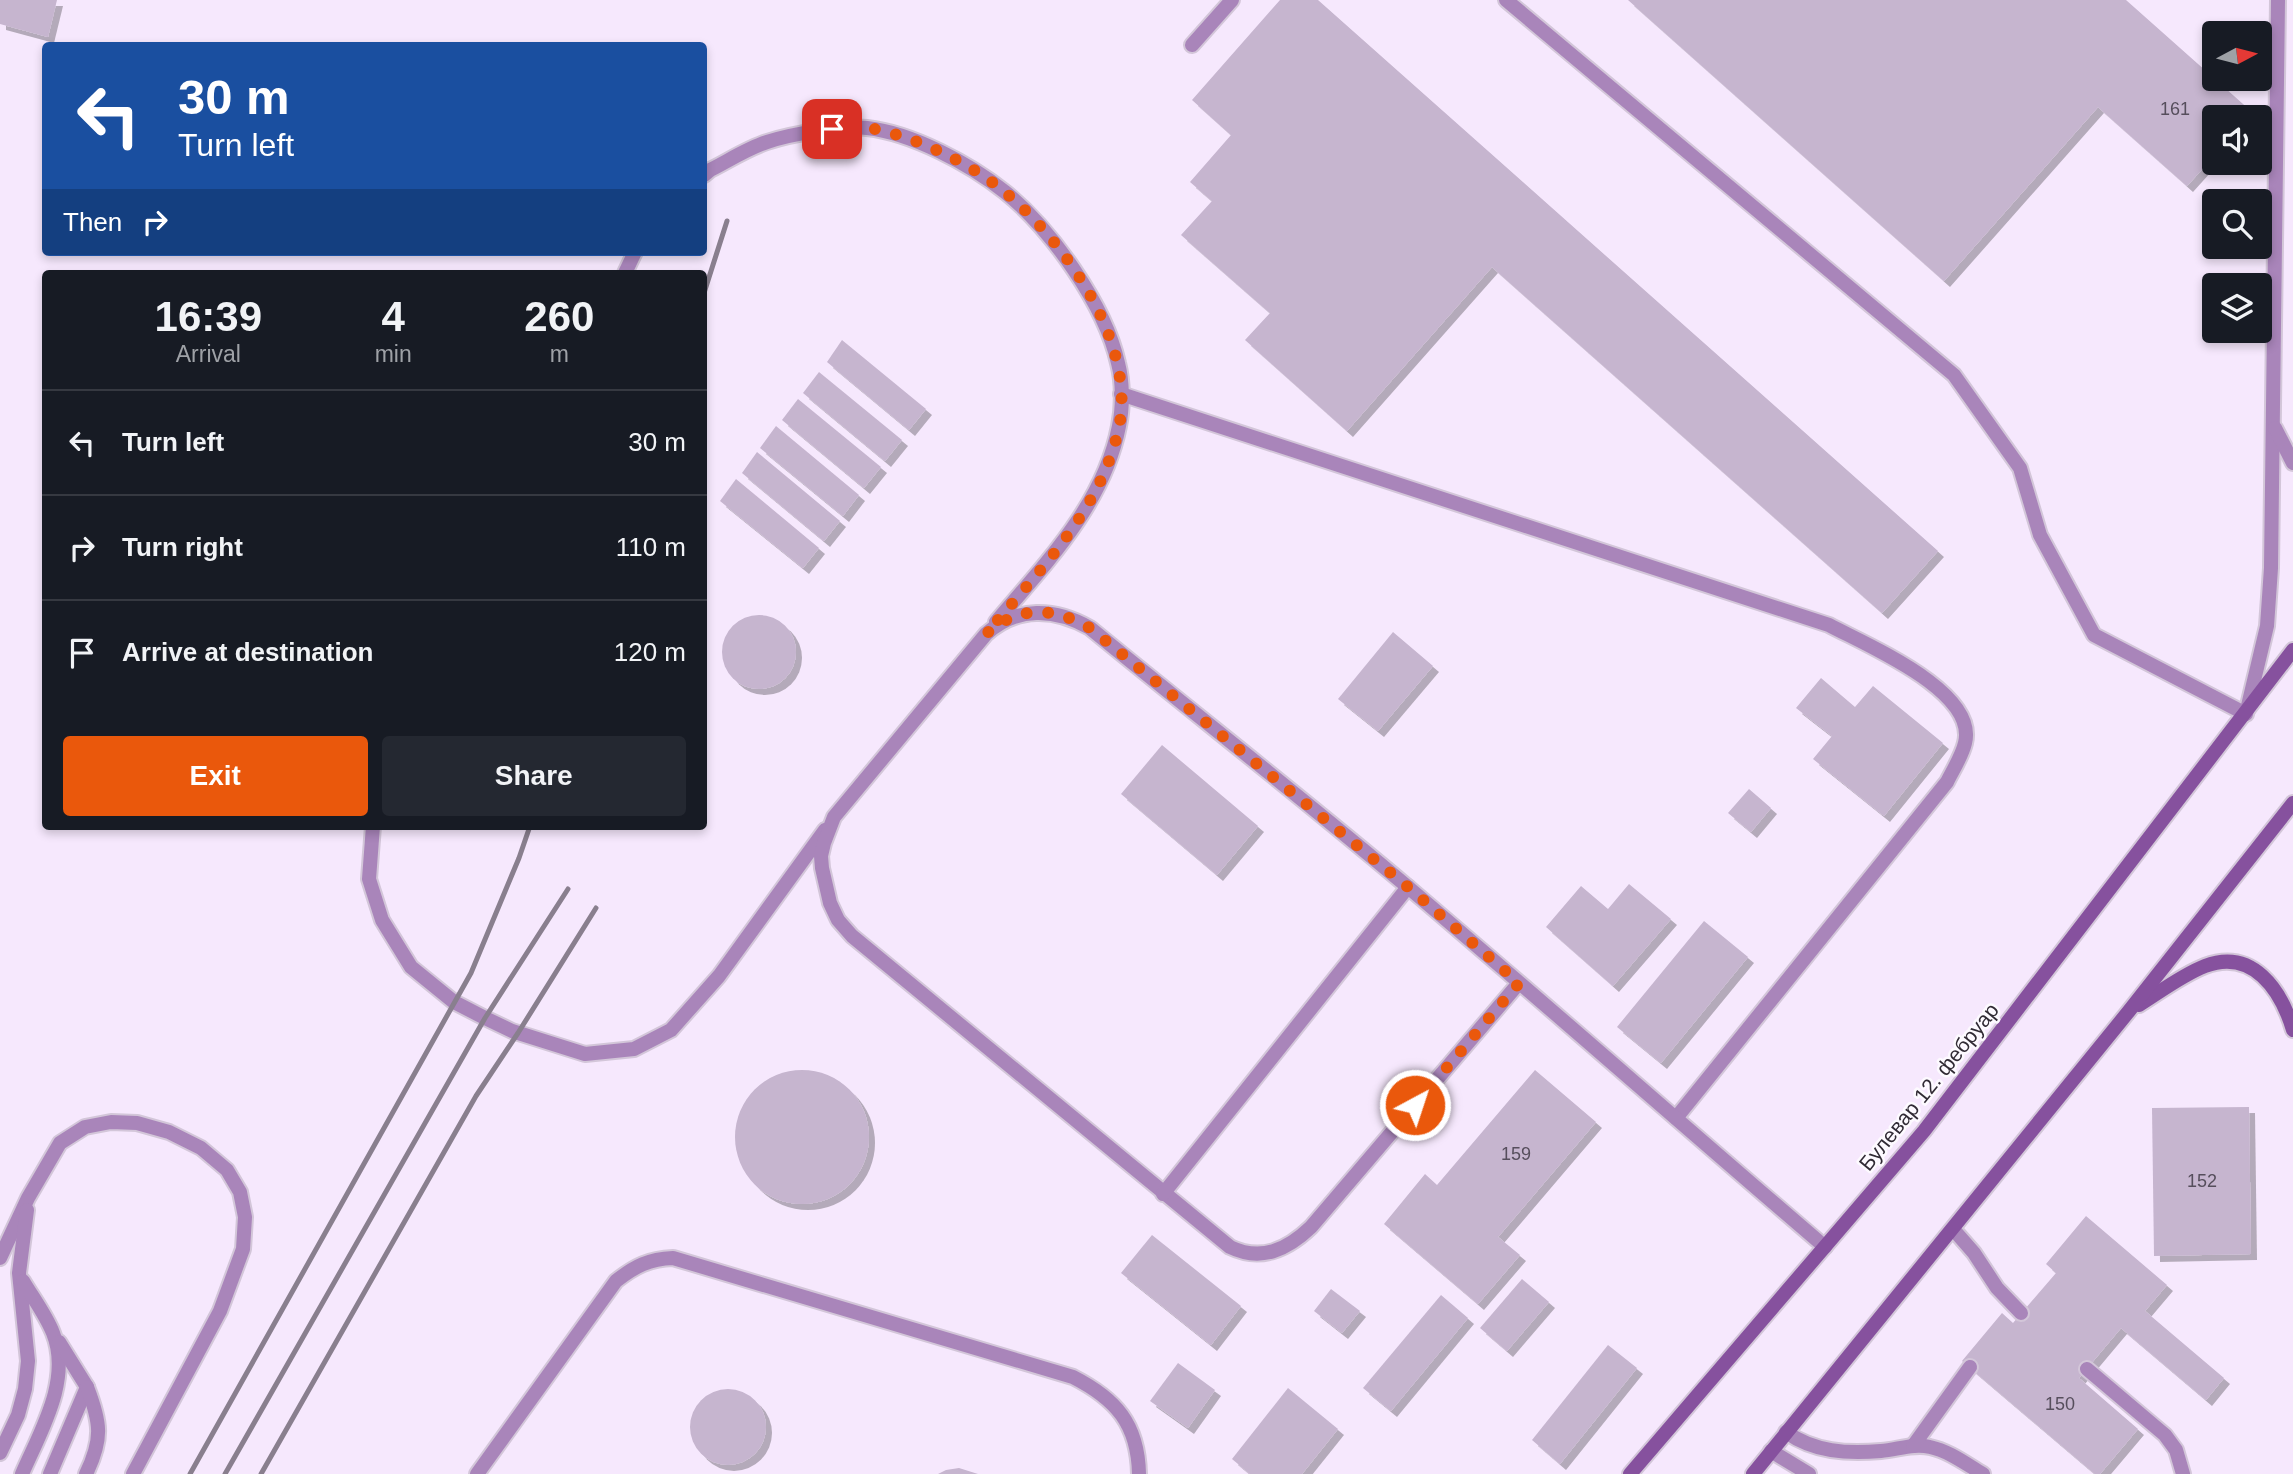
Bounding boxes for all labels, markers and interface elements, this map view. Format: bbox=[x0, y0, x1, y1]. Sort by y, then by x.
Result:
north arrow bbox=[2202, 21, 2272, 91]
map controls bbox=[2202, 21, 2272, 343]
icon: left bbox=[63, 70, 154, 161]
text: 30 m bbox=[178, 70, 290, 124]
pin bbox=[802, 99, 862, 159]
house number: 161 bbox=[2160, 99, 2190, 119]
button: sound bbox=[2202, 105, 2272, 175]
icon: arrive bbox=[813, 110, 851, 148]
text: Turn left bbox=[178, 127, 294, 163]
button: search bbox=[2202, 189, 2272, 259]
icon: right bbox=[136, 203, 174, 241]
text: Then bbox=[63, 207, 122, 237]
button: layers bbox=[2202, 273, 2272, 343]
text: 16:39 bbox=[155, 293, 262, 340]
text: 4 bbox=[381, 293, 405, 340]
text: 260 bbox=[524, 293, 594, 340]
text: Arrival bbox=[176, 341, 241, 367]
text: min bbox=[375, 341, 412, 367]
text: m bbox=[550, 341, 569, 367]
icon: left bbox=[63, 424, 101, 462]
text: Turn left bbox=[122, 427, 224, 457]
text: 30 m bbox=[628, 427, 686, 457]
icon: right bbox=[63, 529, 101, 567]
text: Turn right bbox=[122, 532, 243, 562]
text: 110 m bbox=[616, 532, 686, 562]
icon: arrive bbox=[63, 634, 101, 672]
text: Arrive at destination bbox=[122, 637, 373, 667]
text: 120 m bbox=[614, 637, 686, 667]
button: Exit bbox=[63, 736, 368, 816]
button: Share bbox=[382, 736, 686, 816]
street label: Булевар 12. фебруар bbox=[1854, 999, 2003, 1175]
position arrow bbox=[1378, 1068, 1452, 1142]
house number: 159 bbox=[1501, 1144, 1531, 1164]
house number: 152 bbox=[2187, 1171, 2217, 1191]
house number: 150 bbox=[2045, 1394, 2075, 1414]

